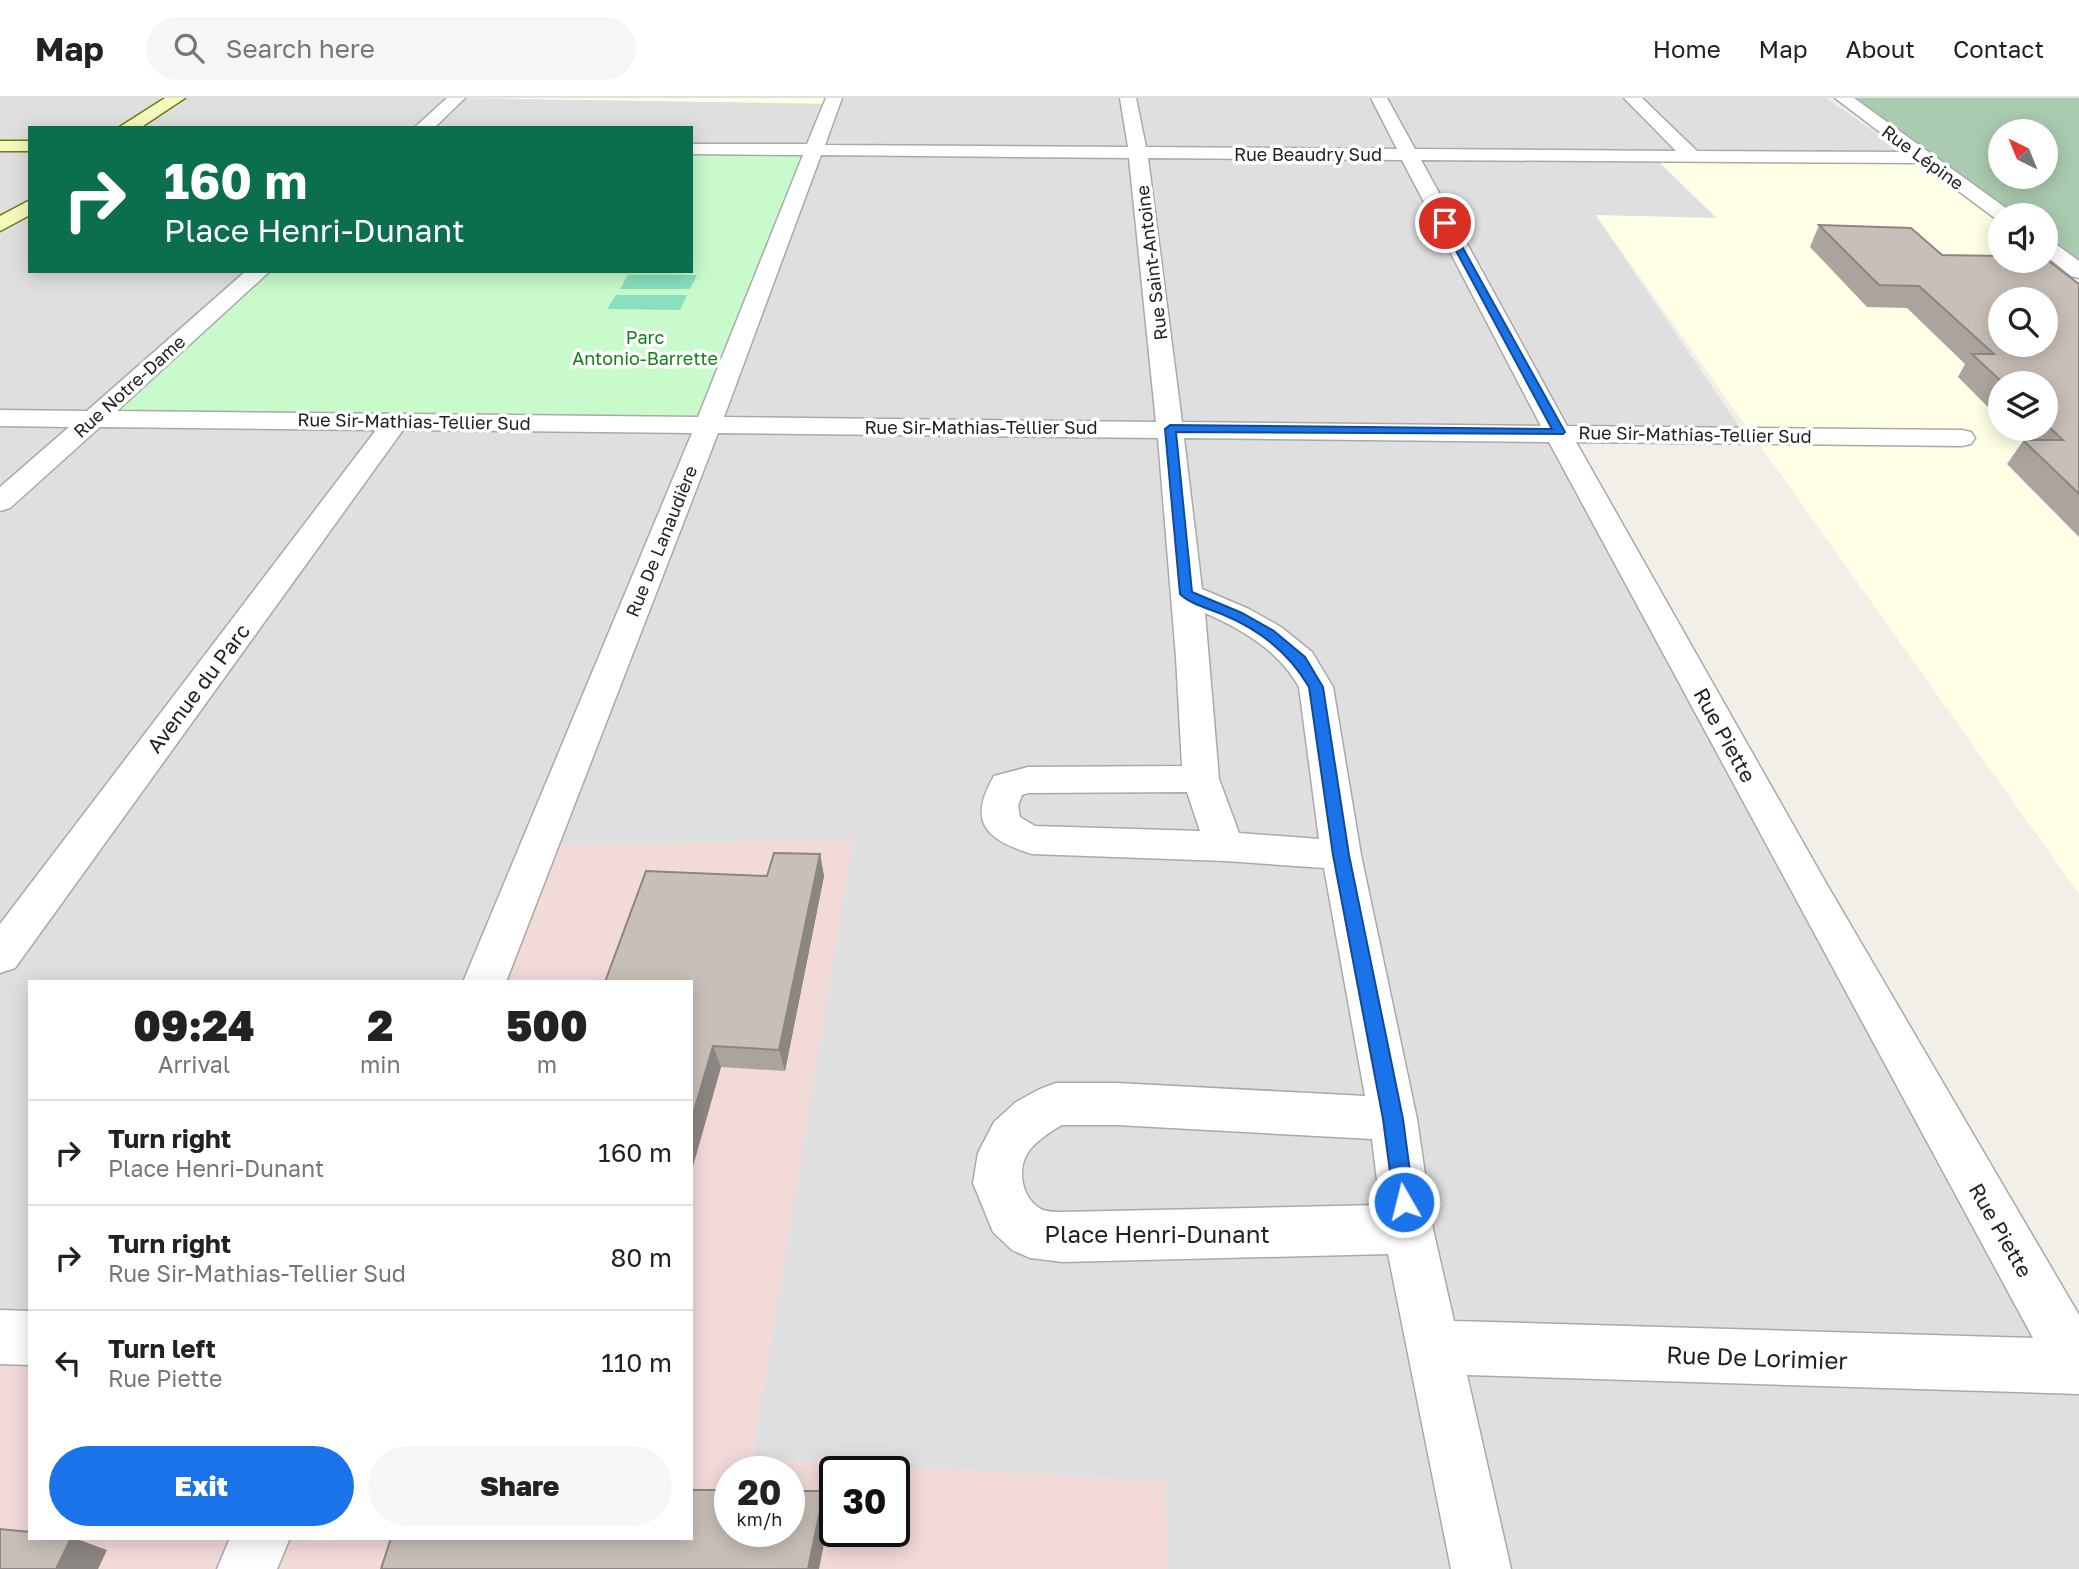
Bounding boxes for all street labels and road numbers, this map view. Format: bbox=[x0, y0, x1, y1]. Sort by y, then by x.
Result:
street label: Rue Lépine bbox=[1878, 120, 1968, 194]
street label: Rue Beaudry Sud bbox=[1234, 143, 1382, 165]
street label: Rue Saint-Antoine bbox=[1131, 184, 1171, 342]
street label: Rue Notre-Dame bbox=[69, 330, 189, 442]
street label: Rue Sir-Mathias-Tellier Sud bbox=[297, 408, 531, 434]
street label: Rue Sir-Mathias-Tellier Sud bbox=[864, 416, 1098, 438]
street label: Rue Sir-Mathias-Tellier Sud bbox=[1578, 421, 1812, 447]
street label: Rue De Lanaudière bbox=[621, 462, 701, 620]
street label: Avenue du Parc bbox=[141, 618, 255, 758]
street label: Rue Piette bbox=[1688, 683, 1762, 787]
street label: Rue Piette bbox=[1964, 1178, 2038, 1282]
street label: Place Henri-Dunant bbox=[1044, 1219, 1270, 1248]
street label: Rue De Lorimier bbox=[1666, 1339, 1848, 1375]

